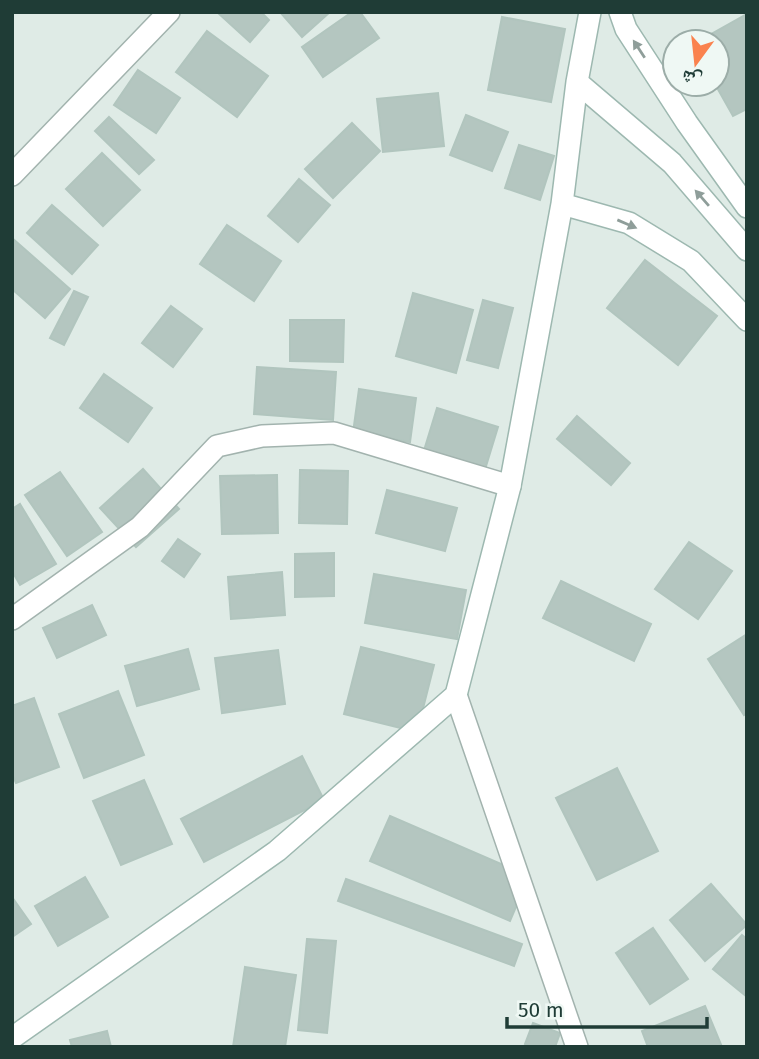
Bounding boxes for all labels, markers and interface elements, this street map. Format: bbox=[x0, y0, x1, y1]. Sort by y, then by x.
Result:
north arrow bbox=[661, 28, 731, 98]
one-way arrow bbox=[633, 39, 646, 59]
text: ش bbox=[679, 65, 704, 93]
one-way arrow bbox=[695, 190, 710, 207]
one-way arrow bbox=[617, 218, 637, 230]
scale bar bbox=[507, 986, 706, 1030]
text: 50 m bbox=[518, 997, 564, 1023]

